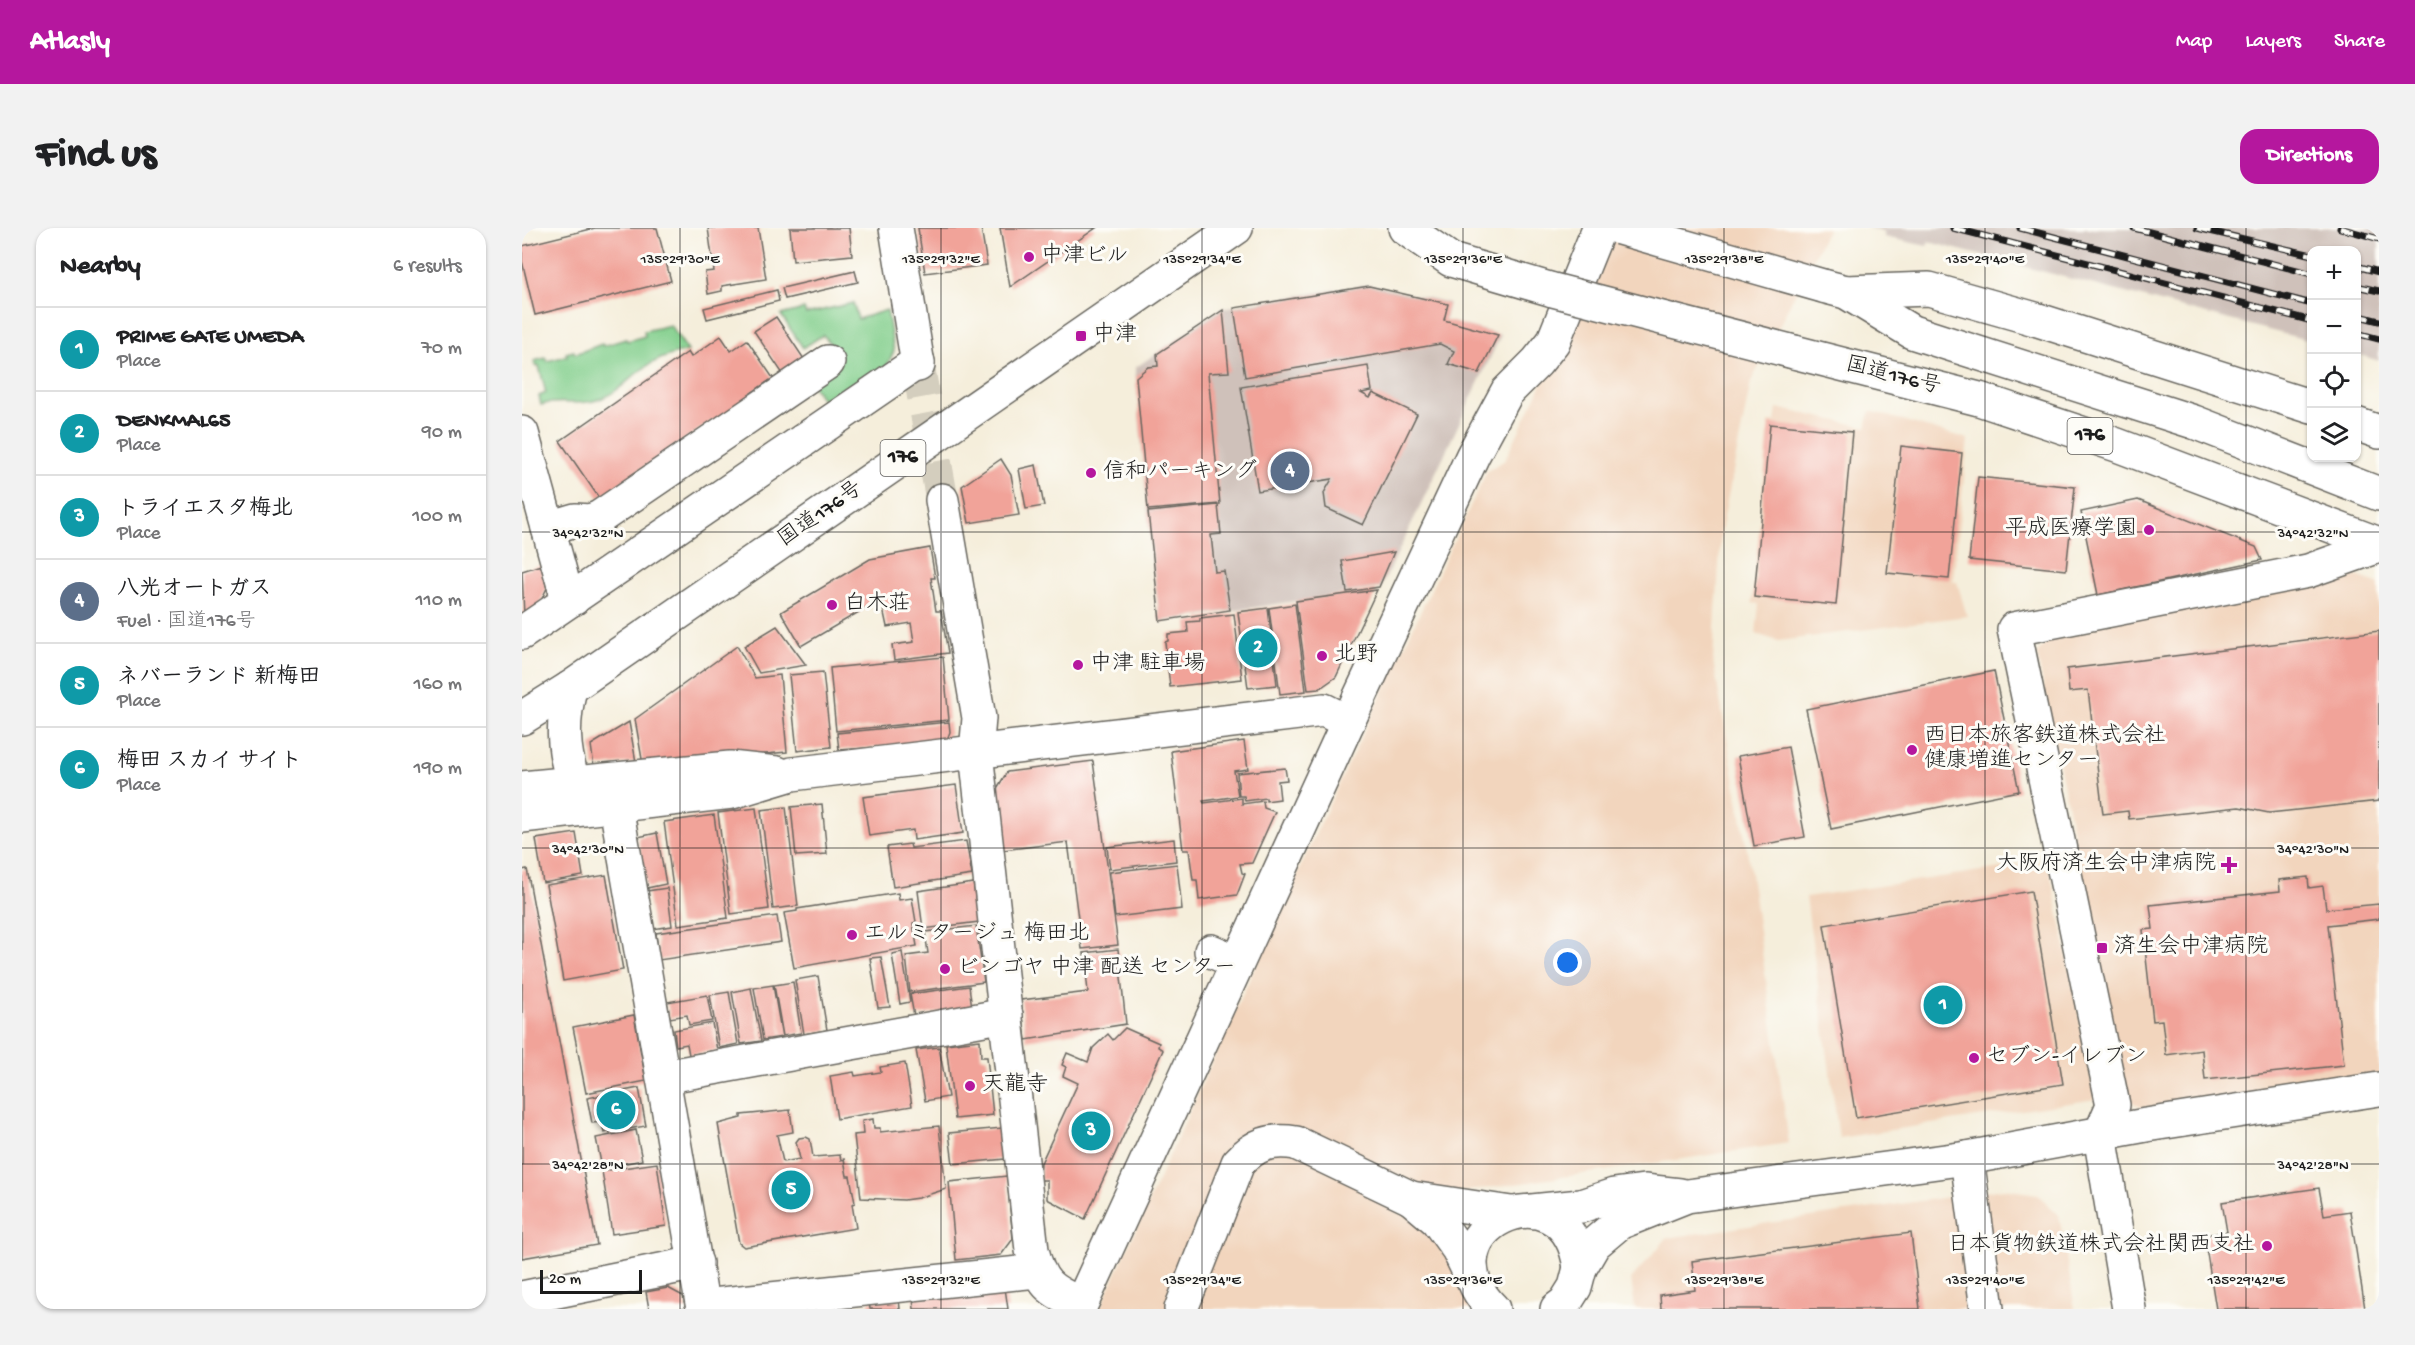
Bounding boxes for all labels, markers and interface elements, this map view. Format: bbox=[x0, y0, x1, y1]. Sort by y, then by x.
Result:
text: Atlasly bbox=[30, 26, 110, 59]
text: Map bbox=[2176, 30, 2212, 55]
text: Layers bbox=[2245, 30, 2301, 55]
text: Share bbox=[2334, 30, 2385, 55]
button: Directions bbox=[2240, 129, 2379, 184]
text: Find us bbox=[36, 132, 156, 181]
place label: 中津ビル bbox=[1041, 242, 1129, 270]
map controls bbox=[2307, 246, 2361, 462]
button: + bbox=[2307, 246, 2361, 300]
marker: 中津ビル bbox=[1022, 250, 1036, 264]
text: 135°29'30"E bbox=[639, 251, 720, 269]
text: 135°29'32"E bbox=[901, 251, 981, 269]
text: 135°29'34"E bbox=[1162, 251, 1241, 269]
text: 135°29'36"E bbox=[1423, 251, 1503, 269]
text: 135°29'38"E bbox=[1684, 251, 1764, 269]
text: 135°29'40"E bbox=[1945, 251, 2025, 269]
text: Nearby bbox=[60, 252, 141, 283]
text: 6 results bbox=[393, 256, 462, 279]
button: − bbox=[2307, 300, 2361, 354]
place label: 中津 bbox=[1093, 321, 1137, 349]
text: PRIME GATE UMEDA bbox=[117, 325, 303, 351]
marker: 中津 bbox=[1074, 329, 1088, 343]
text: 1 bbox=[75, 338, 84, 361]
text: 70 m bbox=[421, 338, 462, 361]
text: Place bbox=[117, 351, 161, 374]
street label: 国道176号 bbox=[1843, 352, 1944, 401]
button: locate bbox=[2307, 354, 2361, 408]
button: layers bbox=[2307, 408, 2361, 462]
text: DENKMAL65 bbox=[117, 409, 231, 435]
road number: 176 bbox=[2068, 418, 2112, 454]
text: 2 bbox=[75, 422, 84, 445]
text: 90 m bbox=[422, 422, 462, 445]
text: Place bbox=[117, 435, 161, 458]
road number: 176 bbox=[880, 440, 926, 476]
pin: 4 bbox=[1270, 448, 1310, 494]
place label: 信和パーキング bbox=[1103, 459, 1257, 486]
marker: 信和パーキング bbox=[1084, 466, 1098, 480]
street label: 国道176号 bbox=[773, 476, 868, 554]
text: トライエスタ梅北 bbox=[117, 497, 293, 523]
text: 3 bbox=[74, 506, 85, 529]
text: 100 m bbox=[412, 506, 462, 529]
place label: 平成医療学園 bbox=[2005, 516, 2137, 543]
text: Place bbox=[117, 523, 161, 546]
marker: 平成医療学園 bbox=[2142, 523, 2156, 537]
text: 34°42'32"N bbox=[551, 525, 624, 543]
text: 34°42'32"N bbox=[2276, 525, 2349, 543]
text: 八光オートガス bbox=[117, 577, 271, 603]
text: 4 bbox=[75, 590, 84, 613]
text: 110 m bbox=[416, 590, 462, 613]
place label: 白木荘 bbox=[844, 591, 910, 618]
marker: 白木荘 bbox=[825, 598, 839, 612]
text: Fuel · 国道176号 bbox=[117, 611, 256, 634]
pin: 2 bbox=[1238, 626, 1278, 670]
place label: 北野 bbox=[1334, 642, 1378, 669]
marker: 北野 bbox=[1315, 649, 1329, 663]
place label: 中津 駐車場 bbox=[1090, 650, 1205, 678]
marker: 中津 駐車場 bbox=[1071, 658, 1085, 672]
text: ネバーランド 新梅田 bbox=[117, 665, 320, 691]
text: 5 bbox=[74, 674, 85, 697]
text: 160 m bbox=[413, 674, 462, 697]
text: Place bbox=[117, 691, 161, 714]
place label: 西日本旅客鉄道株式会社 健康増進センター bbox=[1924, 723, 2166, 775]
marker: 西日本旅客鉄道株式会社 健康増進センター bbox=[1905, 743, 1919, 757]
text: 梅田 スカイ サイト bbox=[117, 749, 302, 775]
text: 6 bbox=[74, 758, 85, 781]
text: 190 m bbox=[414, 758, 462, 781]
text: Place bbox=[117, 775, 161, 798]
text: 34°42'30"N bbox=[551, 841, 624, 859]
text: 34°42'30"N bbox=[2276, 841, 2349, 859]
place label: 大阪府済生会中津病院 bbox=[1996, 850, 2216, 878]
marker: 大阪府済生会中津病院 bbox=[2220, 856, 2238, 874]
place label: エルミタージュ 梅田北 bbox=[864, 921, 1090, 948]
marker: エルミタージュ 梅田北 bbox=[845, 928, 859, 942]
place label: 済生会中津病院 bbox=[2114, 933, 2268, 961]
marker: 済生会中津病院 bbox=[2095, 941, 2109, 955]
your location bbox=[1553, 948, 1582, 977]
place label: ビンゴヤ 中津 配送 センター bbox=[957, 954, 1236, 982]
marker: ビンゴヤ 中津 配送 センター bbox=[938, 962, 952, 976]
pin: 1 bbox=[1924, 982, 1962, 1028]
place label: セブン-イレブン bbox=[1986, 1044, 2147, 1071]
marker: セブン-イレブン bbox=[1967, 1051, 1981, 1065]
place label: 天龍寺 bbox=[982, 1072, 1048, 1099]
marker: 天龍寺 bbox=[963, 1079, 977, 1093]
pin: 6 bbox=[596, 1088, 635, 1132]
pin: 3 bbox=[1072, 1108, 1110, 1154]
text: 34°42'28"N bbox=[551, 1157, 624, 1175]
text: 34°42'28"N bbox=[2276, 1157, 2349, 1175]
pin: 5 bbox=[772, 1168, 810, 1212]
place label: 日本貨物鉄道株式会社関西支社 bbox=[1947, 1232, 2255, 1259]
marker: 日本貨物鉄道株式会社関西支社 bbox=[2260, 1239, 2274, 1253]
scale bar bbox=[540, 1267, 642, 1294]
text: 20 m bbox=[549, 1271, 581, 1290]
text: 135°29'32"E bbox=[901, 1272, 981, 1290]
text: 135°29'34"E bbox=[1162, 1272, 1241, 1290]
text: 135°29'36"E bbox=[1423, 1272, 1503, 1290]
text: 135°29'38"E bbox=[1684, 1272, 1764, 1290]
text: 135°29'40"E bbox=[1945, 1272, 2025, 1290]
text: 135°29'42"E bbox=[2206, 1272, 2285, 1290]

